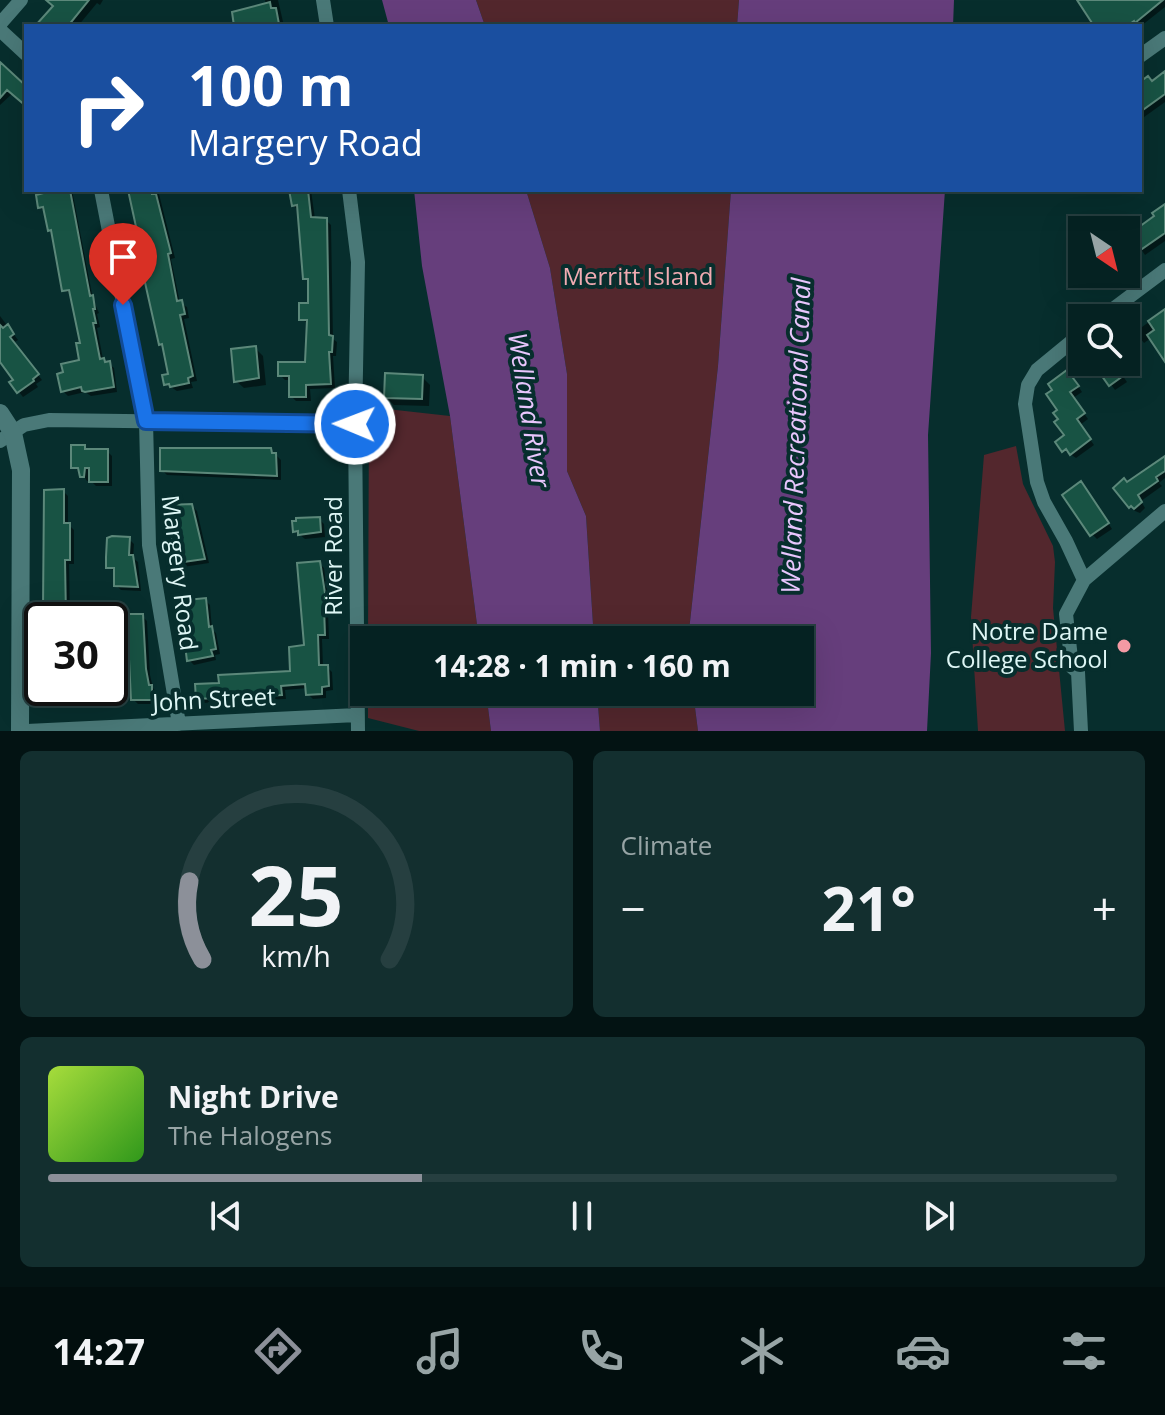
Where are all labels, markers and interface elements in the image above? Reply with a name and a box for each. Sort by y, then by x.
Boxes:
text: 100 m [188,46,354,122]
icon: right [56,56,160,160]
text: Margery Road [188,118,423,167]
north arrow [1068,216,1140,288]
map controls [1068,216,1140,376]
pin [89,223,157,305]
icon: arrive [101,235,145,279]
park label: Merritt Island [562,259,714,292]
water label: Welland Recreational Canal [771,276,819,595]
button: search [1068,304,1140,376]
water label: Welland River [500,330,560,492]
position arrow [313,382,397,466]
street label: Margery Road [155,493,206,653]
street label: River Road [316,496,349,616]
speed limit sign: 30 [24,602,128,706]
place label: Notre Dame College School [946,614,1108,675]
marker: Notre Dame College School [1115,637,1133,655]
text: 14:28 · 1 min · 160 m [433,645,731,686]
street label: John Street [149,679,276,718]
text: Climate [621,827,712,863]
text: 25 [249,837,344,950]
text: 21° [822,867,916,949]
text: − [621,878,646,938]
text: + [1092,878,1117,938]
text: km/h [262,936,331,975]
text: Night Drive [168,1076,339,1117]
text: The Halogens [168,1117,333,1153]
icon: previous [204,1194,248,1238]
icon: pause [560,1194,604,1238]
icon: next [917,1194,961,1238]
icon: directions [250,1323,306,1379]
icon: music [412,1323,468,1379]
icon: phone [573,1323,629,1379]
icon: climate [734,1323,790,1379]
icon: car [895,1323,951,1379]
icon: filters [1056,1323,1112,1379]
text: 14:27 [53,1327,145,1376]

